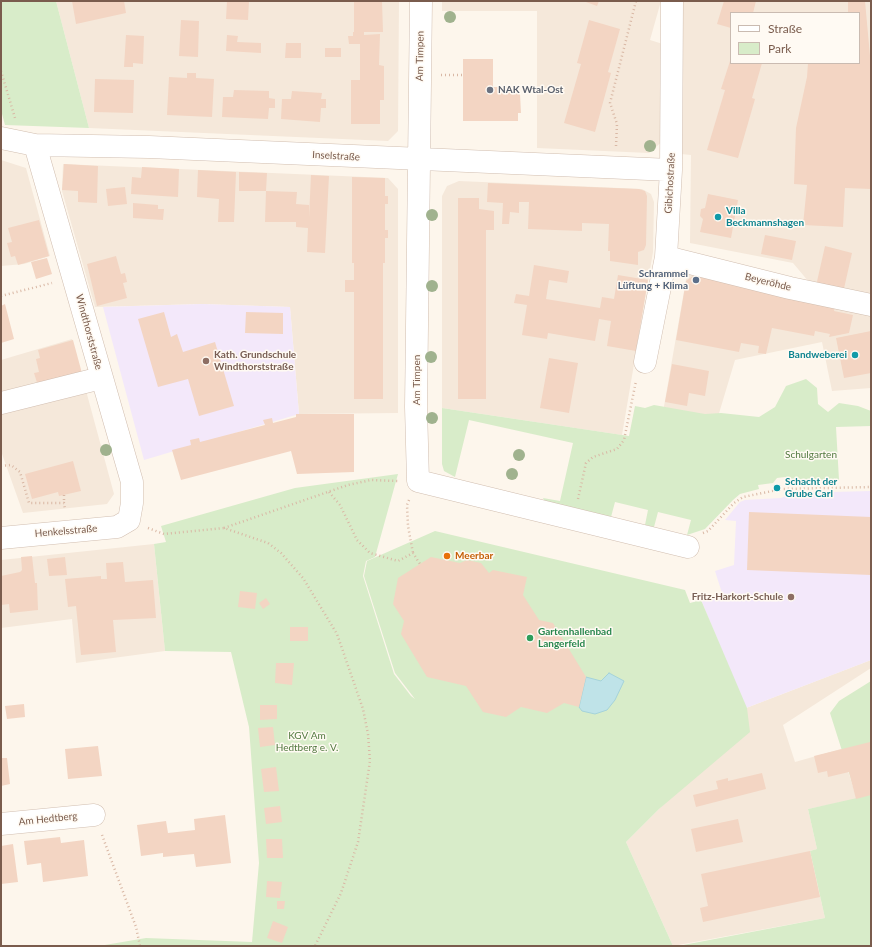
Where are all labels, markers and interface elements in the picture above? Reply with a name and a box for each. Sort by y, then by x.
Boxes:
legend [730,12,860,64]
text: Straße [768,21,802,36]
street label: Am Timpen [414,31,426,81]
text: Park [768,41,791,56]
place label: NAK Wtal-Ost [498,84,563,96]
marker: NAK Wtal-Ost [485,85,495,95]
street label: Inselstraße [312,149,360,163]
street label: Gibichostraße [662,152,678,214]
place label: Villa Beckmannshagen [726,205,804,228]
marker: Villa Beckmannshagen [713,212,723,222]
place label: Schrammel Lüftung + Klima [618,268,688,292]
street label: Beyeröhde [744,270,792,294]
marker: Schrammel Lüftung + Klima [691,275,701,285]
street label: Windthorststraße [73,293,105,371]
place label: Kath. Grundschule Windthorststraße [214,349,296,372]
place label: Bandweberei [788,349,847,361]
marker: Bandweberei [850,350,860,360]
street label: Am Timpen [411,355,423,405]
marker: Kath. Grundschule Windthorststraße [201,356,211,366]
park label: Schulgarten [785,449,837,461]
place label: Schacht der Grube Carl [785,476,837,500]
marker: Schacht der Grube Carl [772,483,782,493]
street label: Henkelsstraße [34,522,98,540]
place label: Meerbar [455,550,493,562]
marker: Meerbar [442,551,452,561]
place label: Fritz-Harkort-Schule [692,591,783,603]
marker: Fritz-Harkort-Schule [786,592,796,602]
place label: Gartenhallenbad Langerfeld [538,626,612,650]
marker: Gartenhallenbad Langerfeld [525,633,535,643]
park label: KGV Am Hedtberg e. V. [276,730,338,754]
street label: Am Hedtberg [18,810,78,828]

